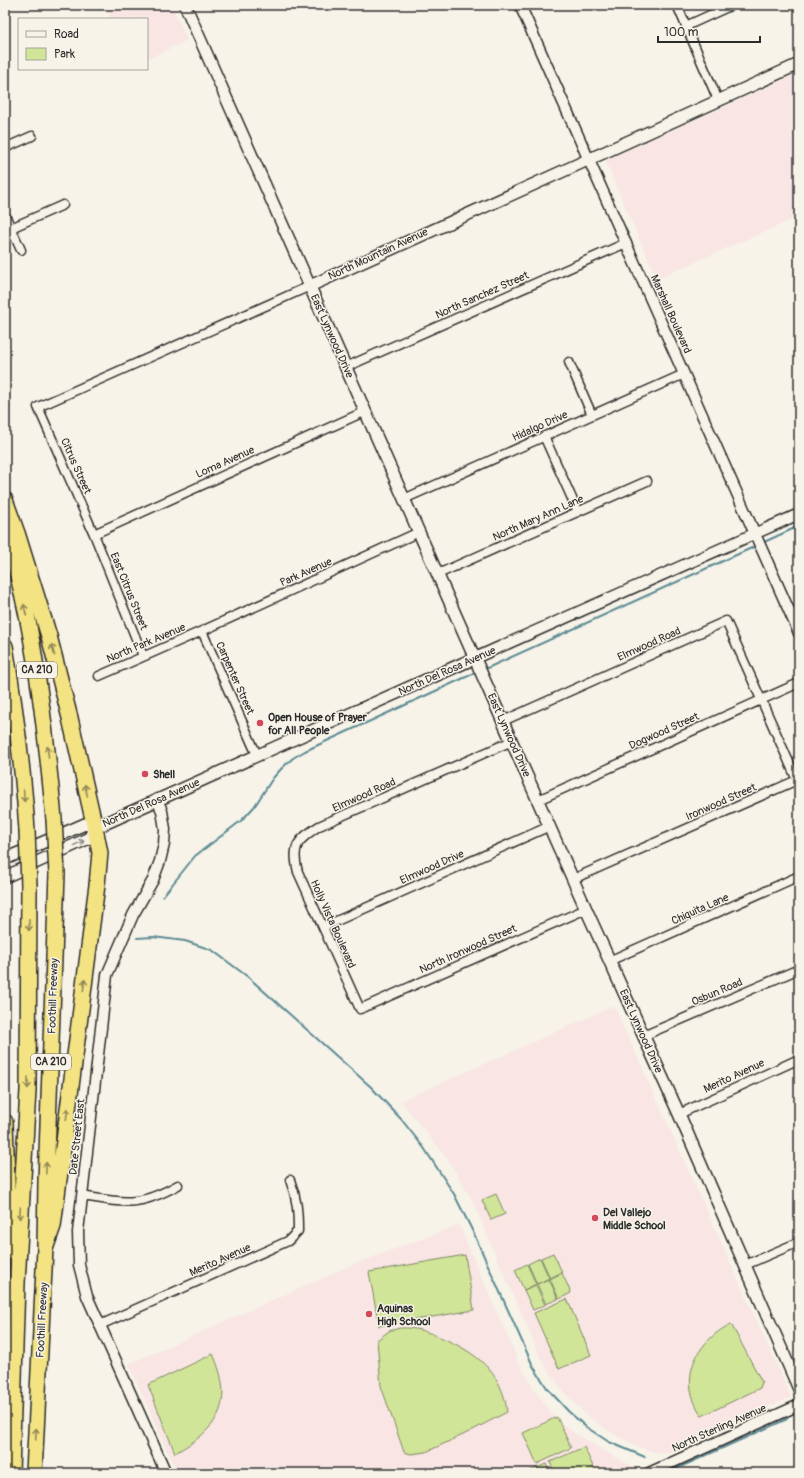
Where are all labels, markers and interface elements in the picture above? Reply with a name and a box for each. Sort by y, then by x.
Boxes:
legend [18,18,148,70]
scale bar [658,18,760,44]
text: 100 m [664,25,699,40]
text: Road [54,27,79,42]
text: Park [54,47,75,62]
street label: North Mountain Avenue [326,225,430,283]
street label: North Sanchez Street [433,268,531,321]
street label: Marshall Boulevard [648,273,694,355]
street label: East Lynwood Drive [308,292,357,380]
street label: Hidalgo Drive [510,408,570,444]
street label: Citrus Street [58,436,94,496]
street label: Loma Avenue [194,443,257,481]
street label: North Mary Ann Lane [491,492,586,544]
street label: East Citrus Street [108,550,151,632]
street label: Park Avenue [278,555,335,589]
one-way arrow [21,604,29,617]
street label: North Park Avenue [104,620,188,666]
street label: Elmwood Road [615,624,683,664]
street label: Carpenter Street [213,640,257,717]
street label: North Del Rosa Avenue [396,643,498,698]
one-way arrow [49,644,56,657]
road number: CA 210 [17,662,57,678]
street label: East Lynwood Drive [485,691,534,779]
street label: Dogwood Street [627,710,702,752]
place label: Open House of Prayer for All People [268,711,368,737]
marker: Open House of Prayer for All People [255,718,265,728]
one-way arrow [44,746,52,759]
place label: Shell [153,768,176,781]
marker: Shell [140,769,150,779]
street label: North Del Rosa Avenue [100,775,202,830]
street label: Elmwood Road [330,775,398,815]
street label: Ironwood Street [684,780,759,823]
one-way arrow [81,784,89,797]
one-way arrow [21,789,28,802]
one-way arrow [72,839,84,846]
street label: Elmwood Drive [398,847,467,887]
street label: Holly Vista Boulevard [308,878,358,970]
street label: Chiquita Lane [669,890,731,927]
one-way arrow [25,918,33,931]
street label: North Ironwood Street [417,921,519,976]
street label: Foothill Freeway [45,958,61,1034]
street label: Osbun Road [689,975,745,1009]
one-way arrow [80,979,88,992]
street label: East Lynwood Drive [617,987,666,1075]
road number: CA 210 [31,1054,71,1070]
street label: Merito Avenue [701,1056,767,1096]
one-way arrow [24,1076,32,1089]
street label: Date Street East [67,1098,88,1176]
one-way arrow [64,1108,71,1121]
one-way arrow [43,1162,50,1175]
one-way arrow [16,1206,24,1219]
place label: Del Vallejo Middle School [603,1206,666,1232]
marker: Del Vallejo Middle School [590,1213,600,1223]
street label: Merito Avenue [187,1240,253,1279]
street label: Foothill Freeway [34,1282,50,1358]
place label: Aquinas High School [377,1302,431,1328]
marker: Aquinas High School [364,1309,374,1319]
street label: North Sterling Avenue [670,1401,769,1455]
one-way arrow [32,1428,40,1441]

